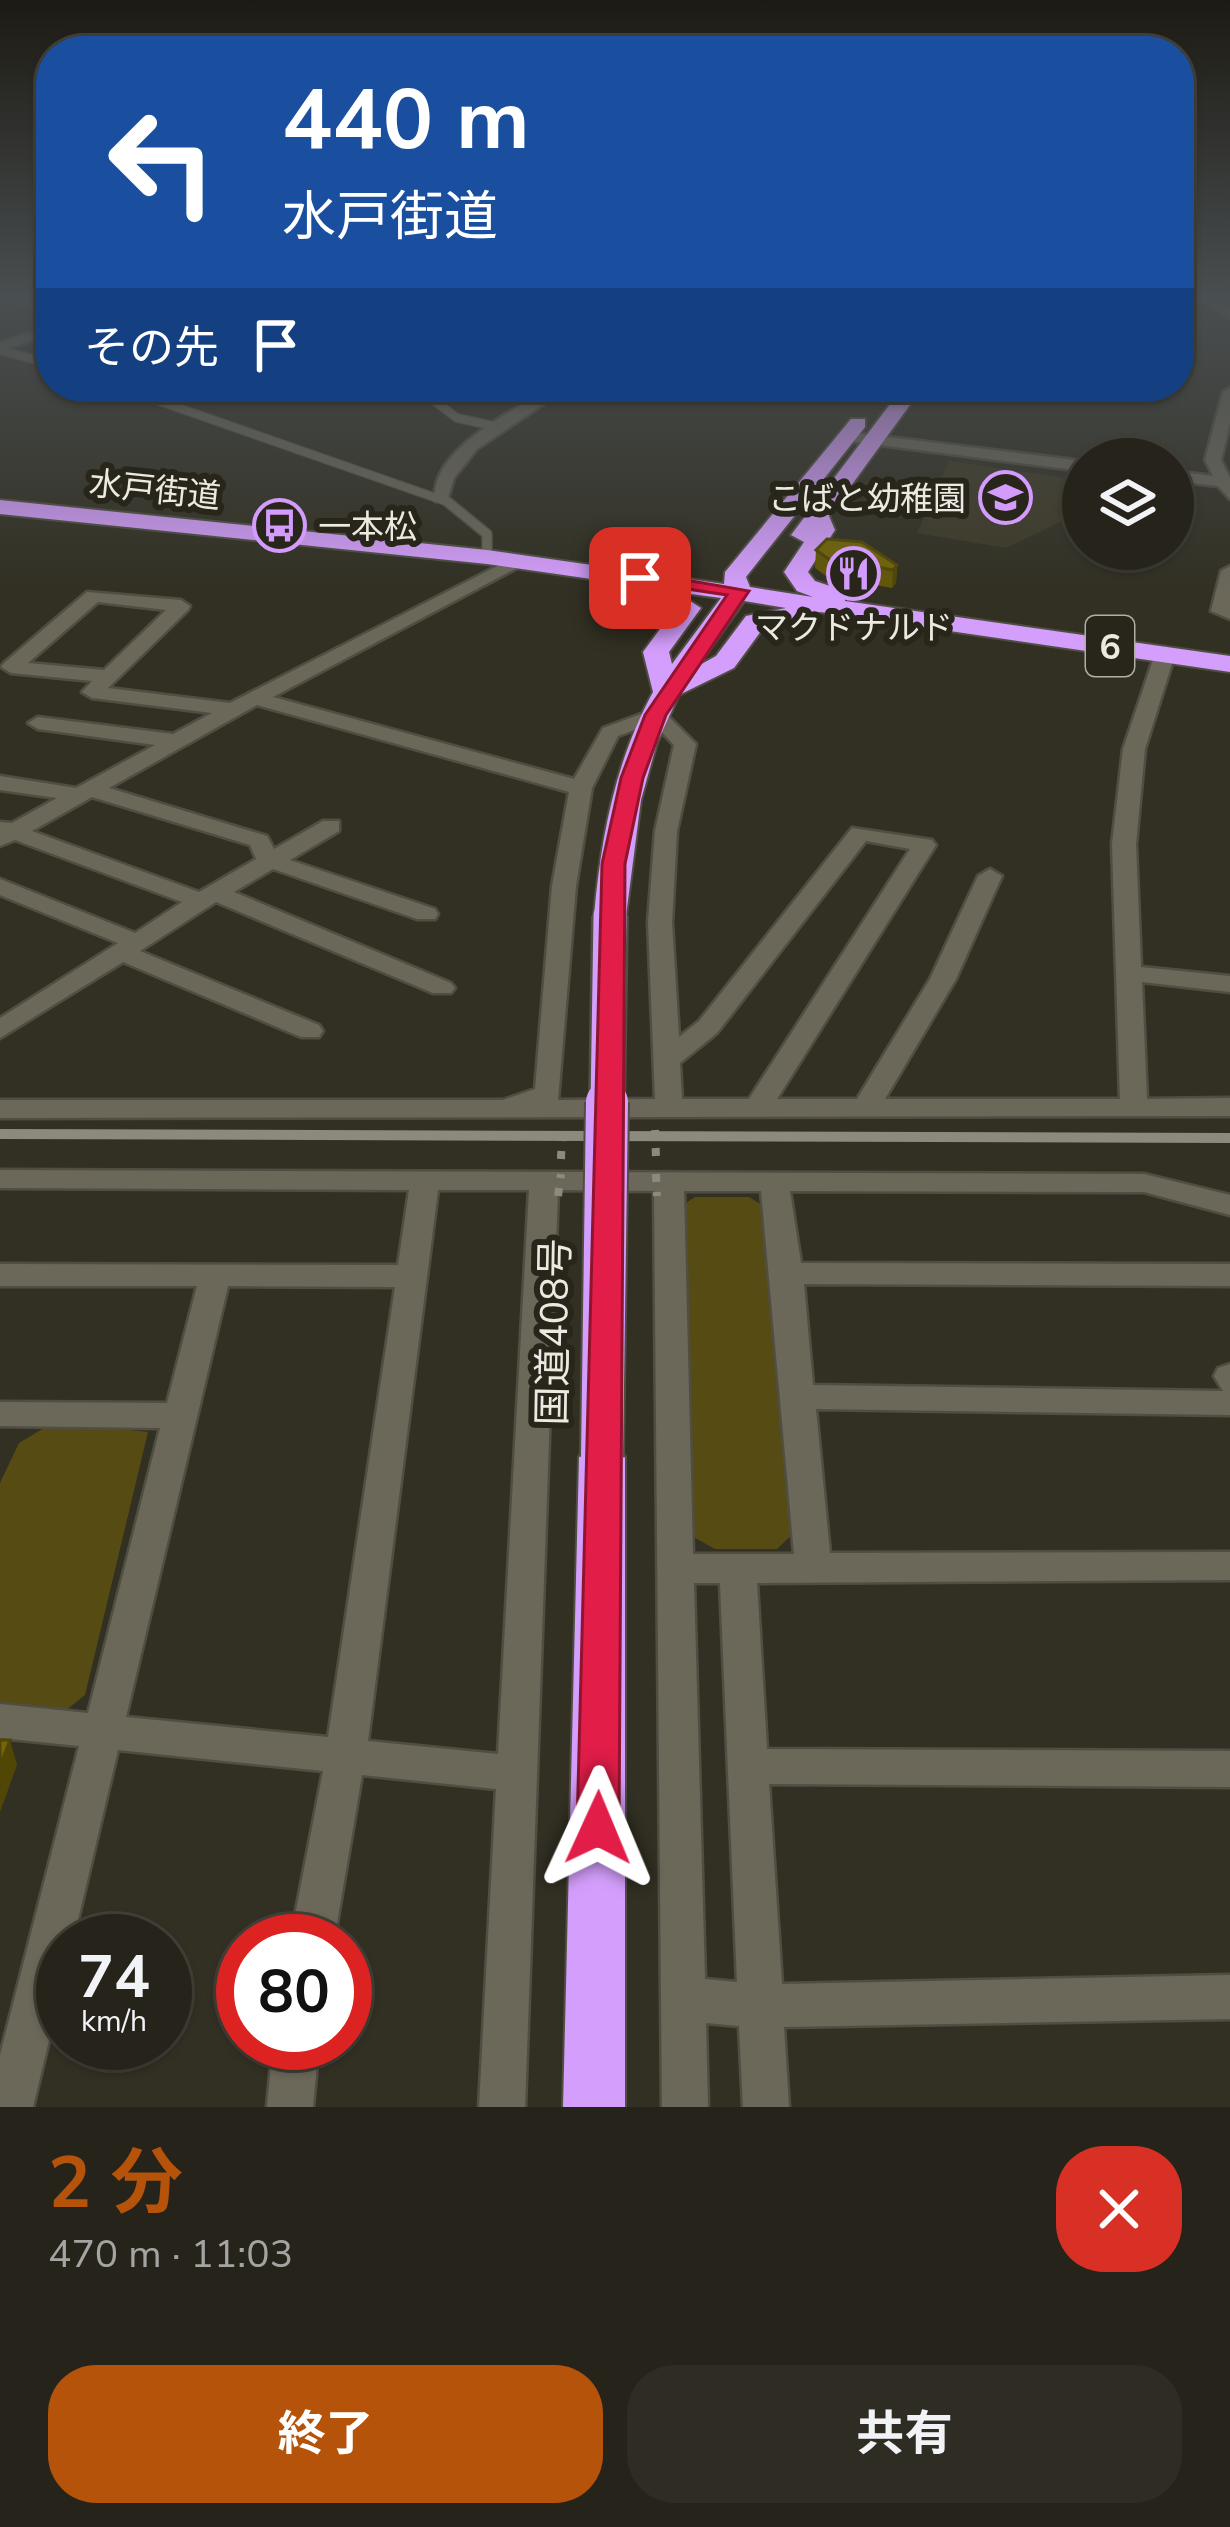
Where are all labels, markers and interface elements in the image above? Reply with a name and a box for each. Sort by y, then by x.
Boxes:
text: 440 m [282,63,530,178]
icon: left [84,84,240,240]
text: 水戸街道 [282,180,498,254]
icon: arrive [243,312,309,378]
text: その先 [84,318,219,379]
map controls [1062,438,1194,570]
button: layers [1062,438,1194,570]
street label: 水戸街道 [87,461,223,520]
school or university icon: こばと幼稚園 [977,470,1033,526]
place label: こばと幼稚園 [768,477,966,522]
bus stop icon: 一本松 [251,498,307,554]
place label: 一本松 [318,505,417,550]
pin [589,527,691,629]
icon: arrive [607,545,673,611]
restaurant icon: マクドナルド [826,545,882,601]
place label: マクドナルド [755,606,953,651]
road number: 6 [1086,616,1134,676]
street label: 国道408号 [526,1238,583,1426]
position arrow [535,1765,661,1891]
speed limit sign: 80 [216,1914,372,2070]
text: 74 [78,1936,150,2018]
text: km/h [81,2001,147,2042]
text: 2 分 [48,2134,183,2232]
button: close [1056,2146,1182,2272]
text: 470 m · 11:03 [48,2228,293,2281]
button: 終了 [48,2365,603,2503]
button: 共有 [627,2365,1182,2503]

